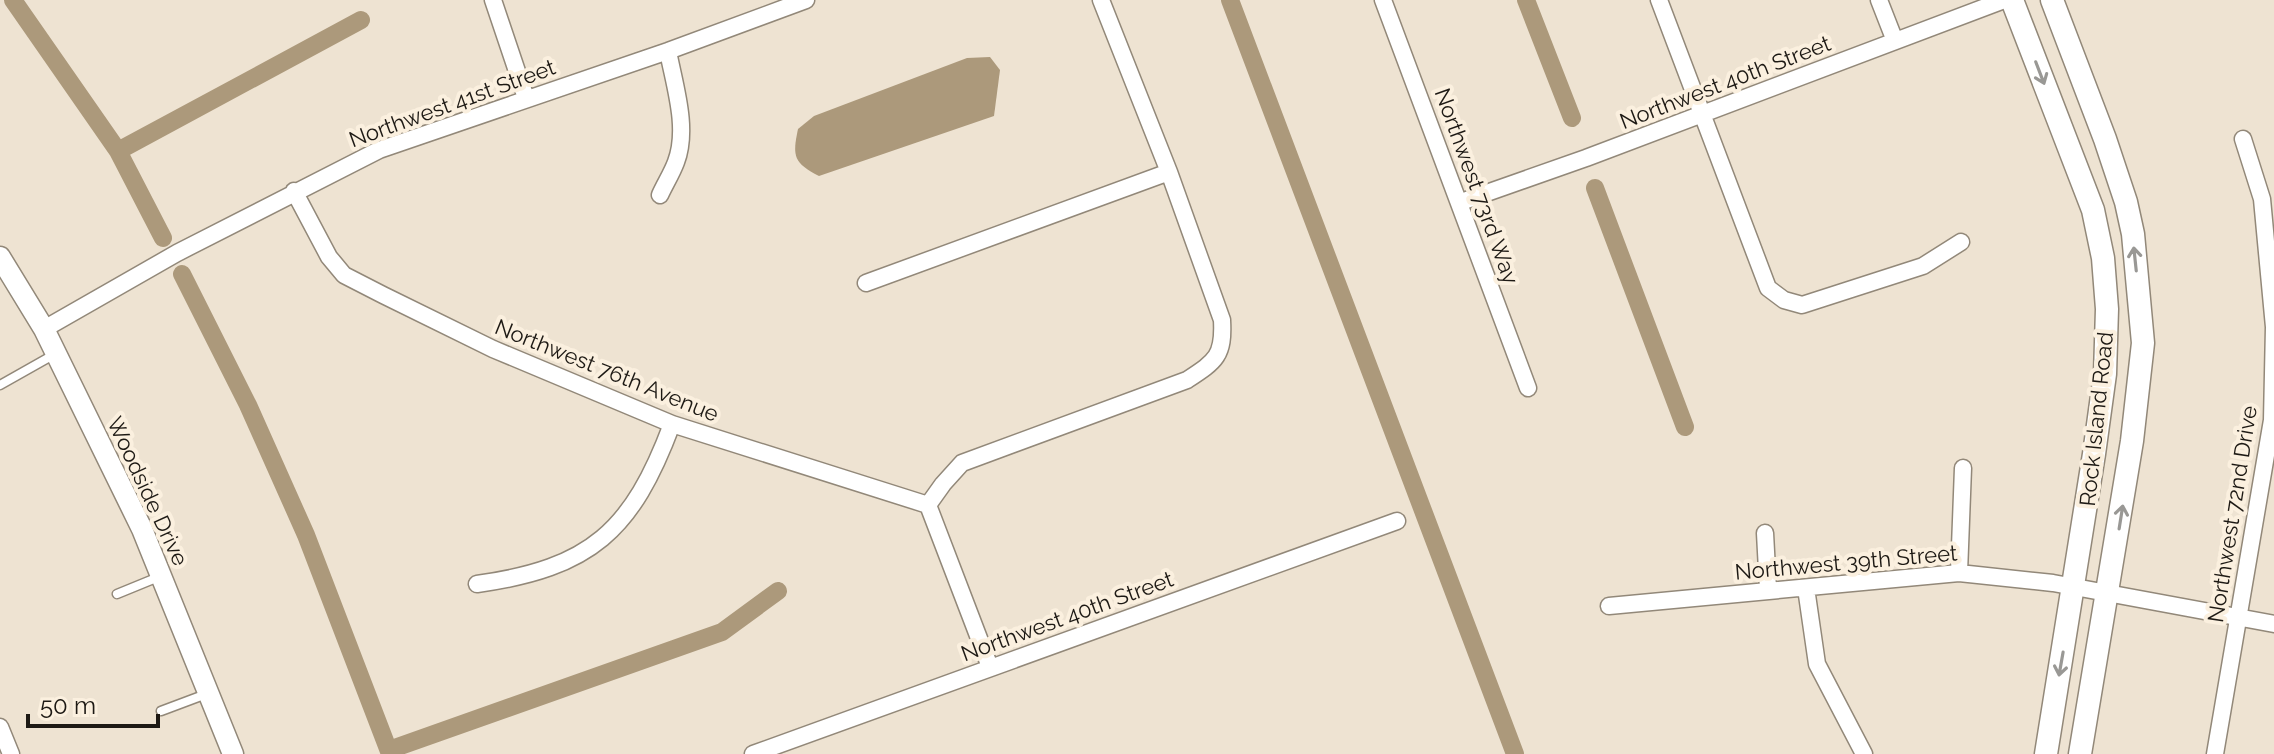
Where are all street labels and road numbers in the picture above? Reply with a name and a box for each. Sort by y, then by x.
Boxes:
street label: Northwest 40th Street [1616,30,1835,134]
street label: Northwest 41st Street [345,53,559,152]
street label: Northwest 73rd Way [1429,85,1525,288]
street label: Northwest 76th Avenue [491,313,723,427]
street label: Rock Island Road [2074,330,2118,508]
street label: Northwest 72nd Drive [2202,404,2262,624]
street label: Woodside Drive [102,412,194,570]
street label: Northwest 39th Street [1734,539,1959,585]
street label: Northwest 40th Street [957,565,1177,666]

